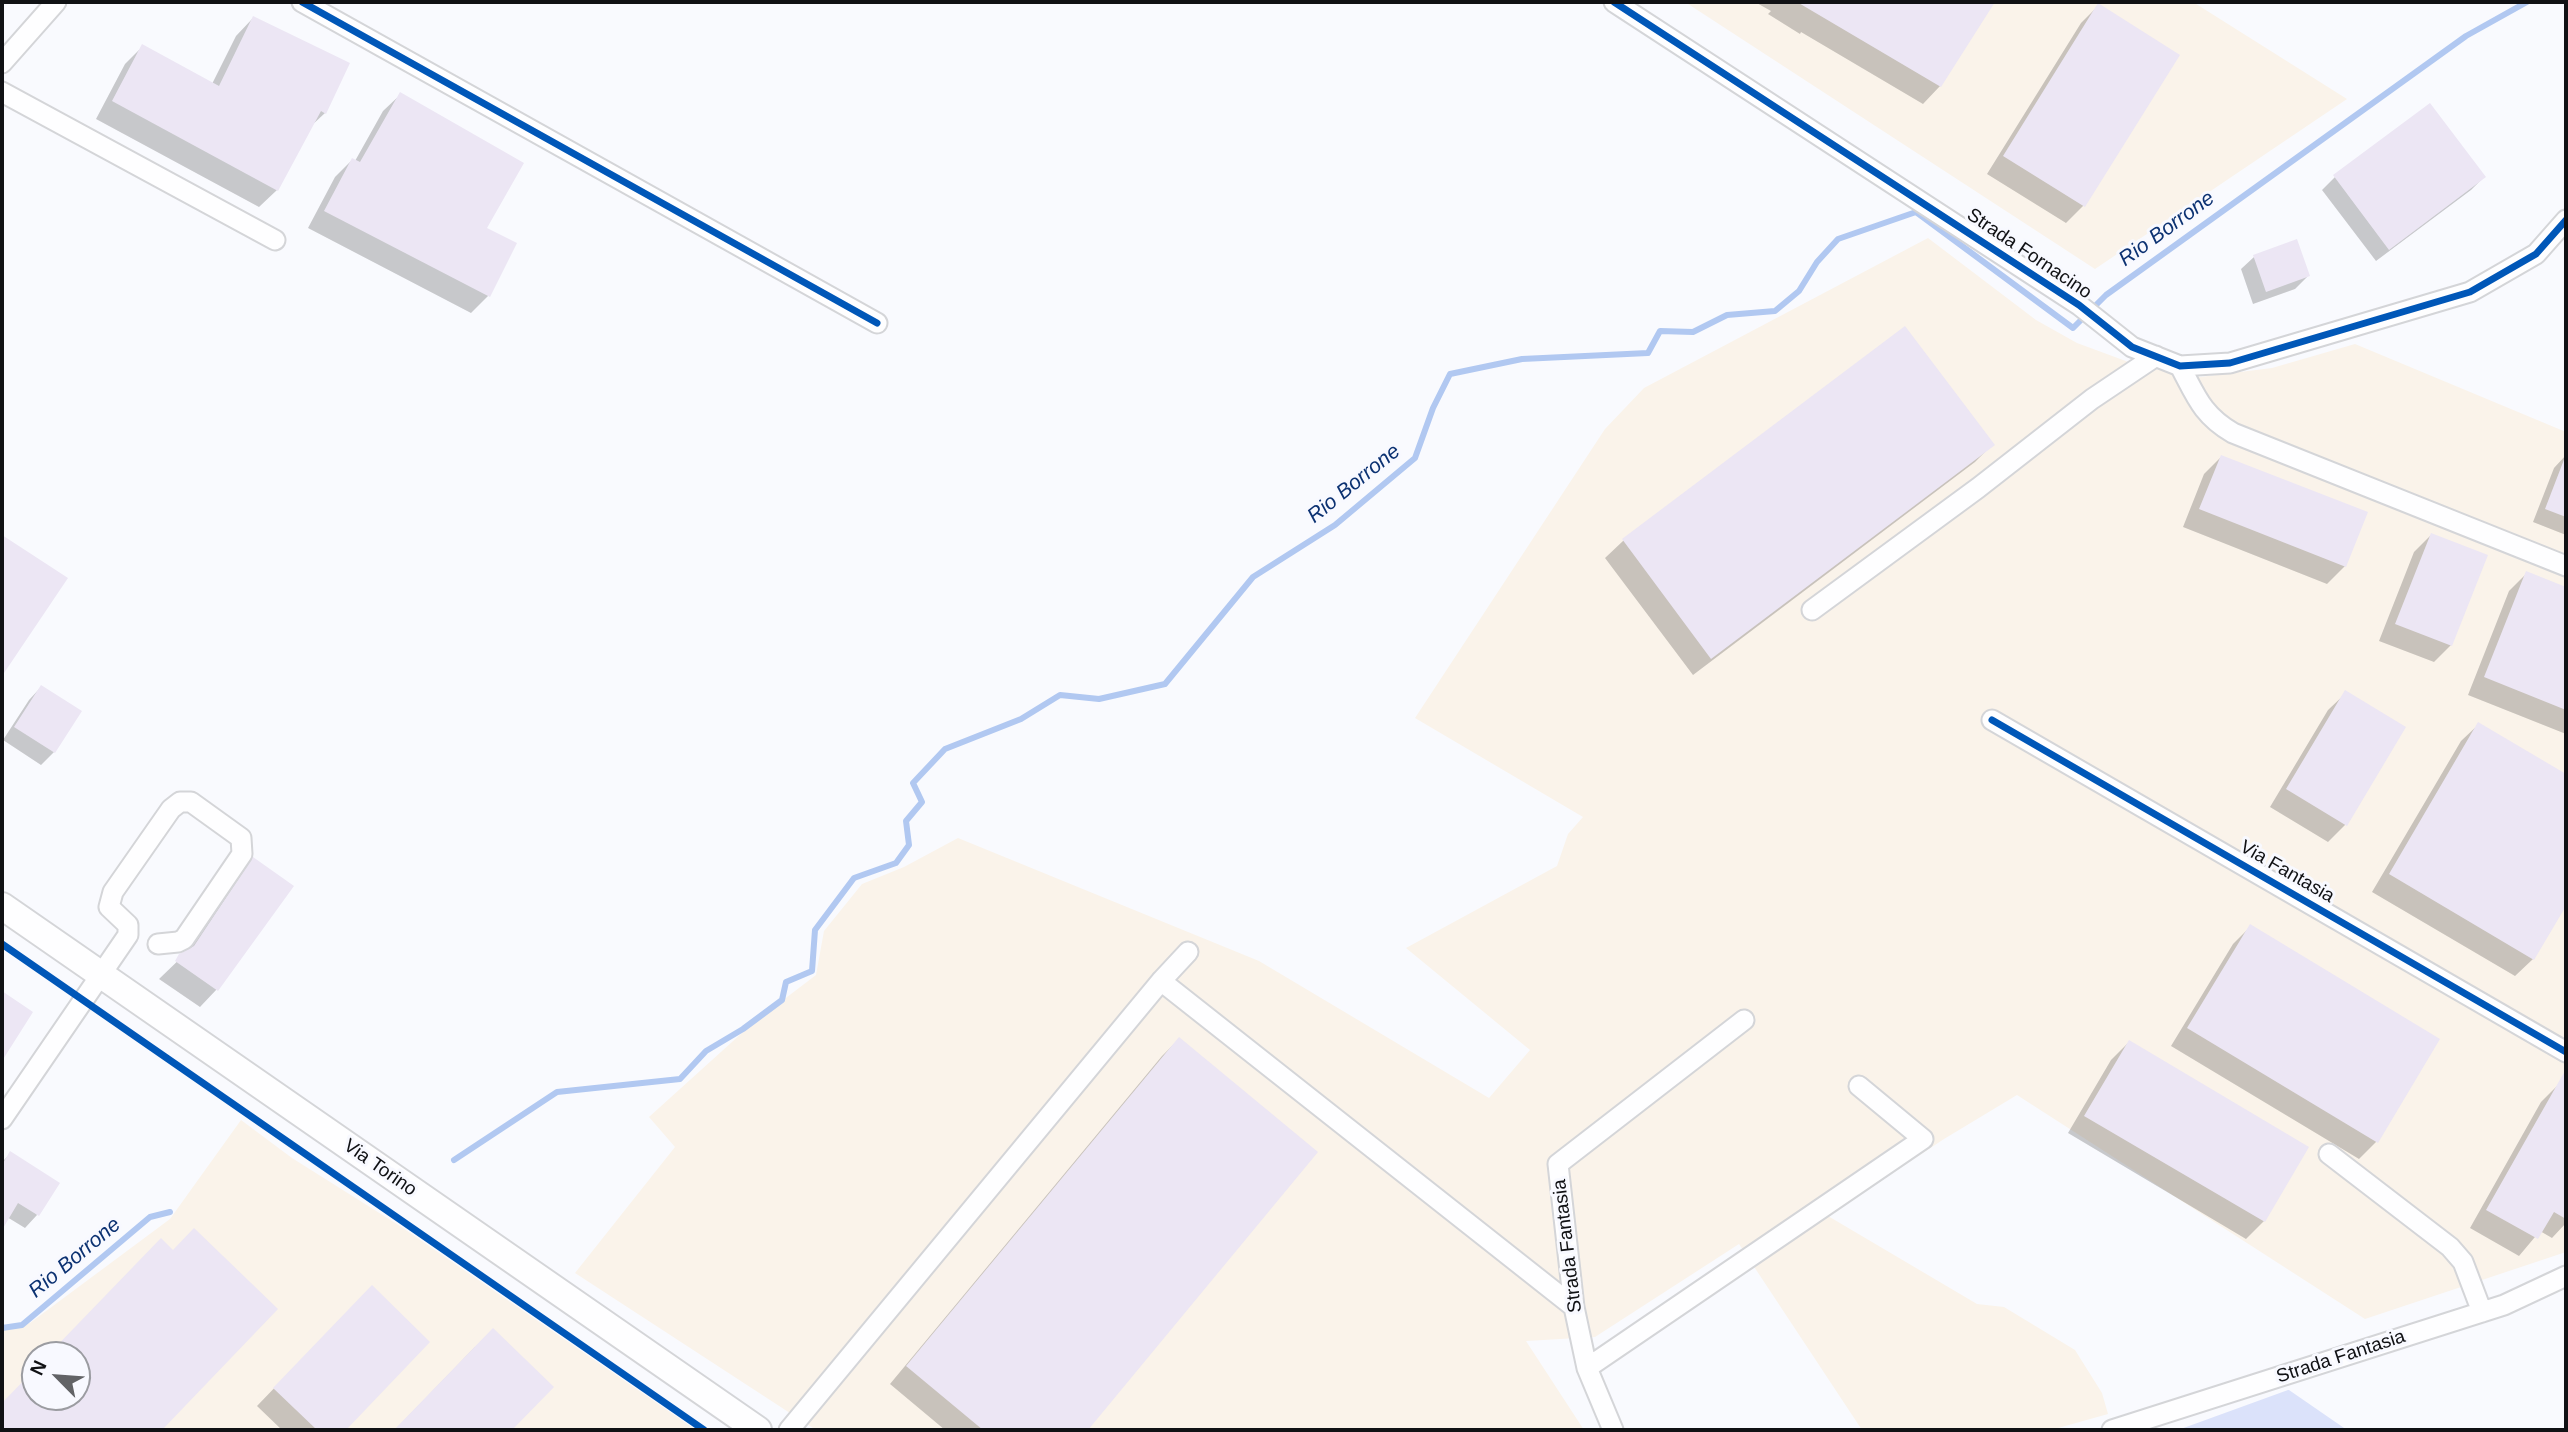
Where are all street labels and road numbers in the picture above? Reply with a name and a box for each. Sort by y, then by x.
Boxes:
street label: Strada Fornacino [1962,204,2096,304]
street label: Via Fantasia [2236,836,2338,908]
street label: Via Torino [339,1135,421,1201]
street label: Strada Fantasia [1549,1178,1587,1314]
street label: Strada Fantasia [2274,1325,2408,1389]

